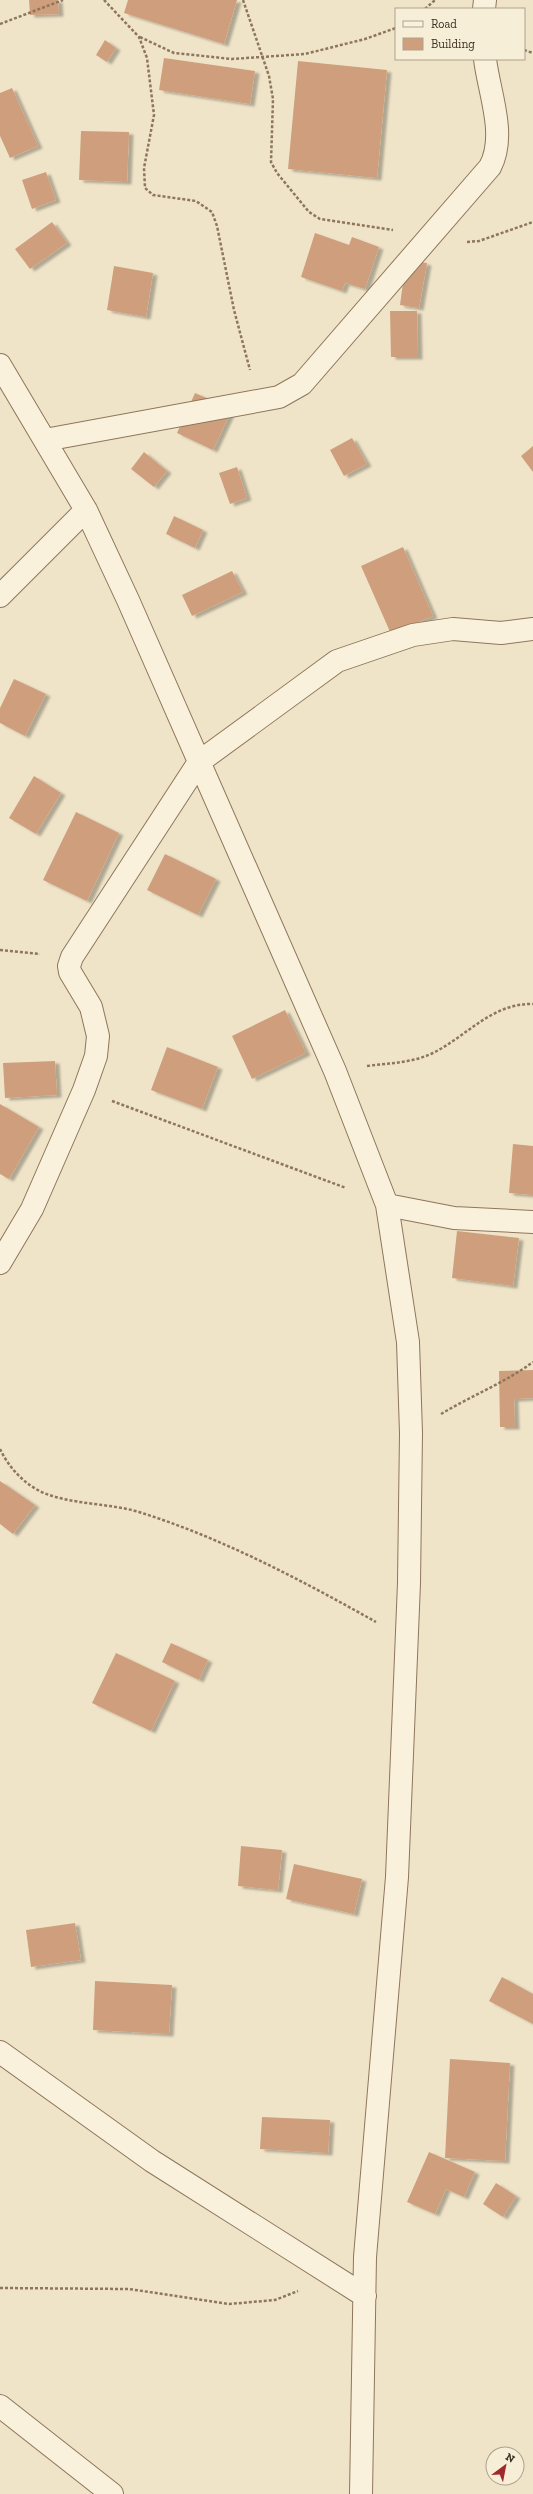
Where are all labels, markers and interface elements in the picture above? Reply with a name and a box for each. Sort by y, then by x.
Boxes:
legend [395,8,525,60]
text: Road [431,17,457,31]
text: Building [431,37,475,51]
north arrow [485,2446,525,2486]
text: N [503,2450,518,2466]

